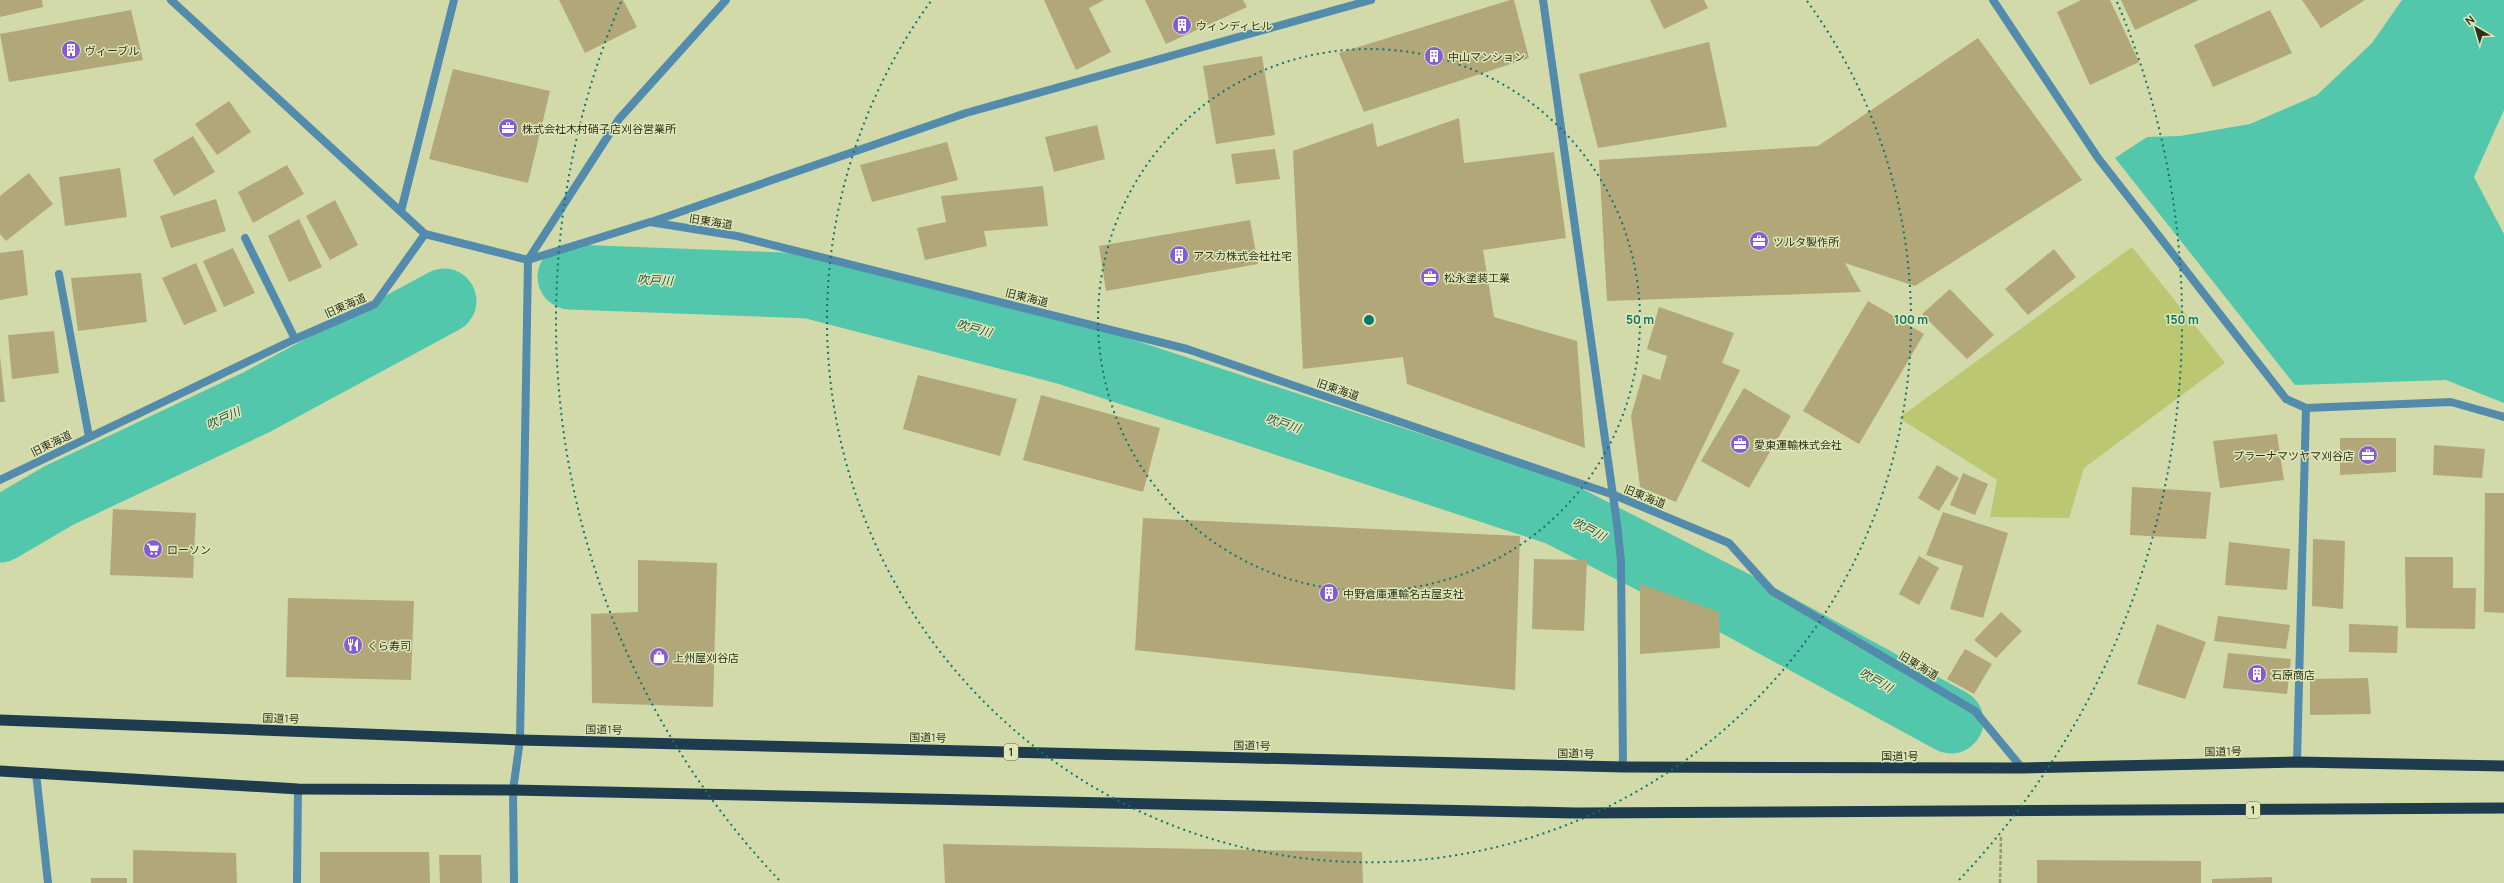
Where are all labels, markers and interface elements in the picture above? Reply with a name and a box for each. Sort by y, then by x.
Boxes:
north arrow [2456,8,2496,48]
text: N [2462,11,2477,28]
building icon: ウィンディヒル [1171,14,1193,36]
place label: ウィンディヒル [1196,18,1272,33]
building icon: ヴィーブル [60,39,82,61]
place label: ヴィーブル [85,43,139,58]
building icon: 中山マンション [1423,45,1445,67]
place label: 中山マンション [1448,49,1525,64]
office icon: 株式会社木村硝子店刈谷営業所 [497,117,519,139]
place label: 株式会社木村硝子店刈谷営業所 [522,121,677,136]
street label: 旧東海道 [688,210,734,232]
office icon: ツルタ製作所 [1748,230,1770,252]
place label: ツルタ製作所 [1773,234,1840,249]
building icon: アスカ株式会社社宅 [1168,244,1190,266]
place label: アスカ株式会社社宅 [1193,248,1292,263]
office icon: 松永塗装工業 [1419,266,1441,288]
place label: 松永塗装工業 [1444,270,1510,285]
water label: 吹戸川 [637,271,675,289]
street label: 旧東海道 [1004,284,1050,310]
street label: 旧東海道 [322,289,368,321]
text: 50 m [1626,311,1654,328]
text: 100 m [1894,311,1928,328]
text: 150 m [2165,311,2199,328]
centre of rings [1362,313,1376,327]
water label: 吹戸川 [954,315,996,341]
street label: 旧東海道 [1315,375,1361,403]
water label: 吹戸川 [203,402,245,433]
water label: 吹戸川 [1263,409,1305,437]
street label: 旧東海道 [28,427,74,459]
office icon: 愛東運輸株式会社 [1729,433,1751,455]
place label: 愛東運輸株式会社 [1754,437,1842,452]
office icon: プラーナマツヤマ刈谷店 [2357,444,2379,466]
place label: プラーナマツヤマ刈谷店 [2233,448,2354,463]
street label: 旧東海道 [1622,481,1668,511]
water label: 吹戸川 [1569,513,1611,546]
supermarket icon: ローソン [142,538,164,560]
place label: ローソン [167,542,211,557]
building icon: 中野倉庫運輸名古屋支社 [1318,582,1340,604]
place label: 中野倉庫運輸名古屋支社 [1343,586,1464,601]
restaurant icon: くら寿司 [342,634,364,656]
place label: くら寿司 [367,638,411,653]
shop icon: 上州屋刈谷店 [648,646,670,668]
street label: 旧東海道 [1896,647,1942,683]
place label: 上州屋刈谷店 [673,650,739,665]
building icon: 石原商店 [2246,663,2268,685]
water label: 吹戸川 [1856,664,1898,697]
place label: 石原商店 [2271,667,2315,682]
street label: 国道1号 [262,710,300,726]
street label: 国道1号 [585,721,623,737]
street label: 国道1号 [909,729,947,745]
street label: 国道1号 [1233,737,1271,753]
street label: 国道1号 [2204,743,2242,759]
road number: 1 [1004,744,1018,760]
street label: 国道1号 [1557,745,1595,761]
street label: 国道1号 [1881,748,1919,763]
road number: 1 [2246,802,2260,818]

